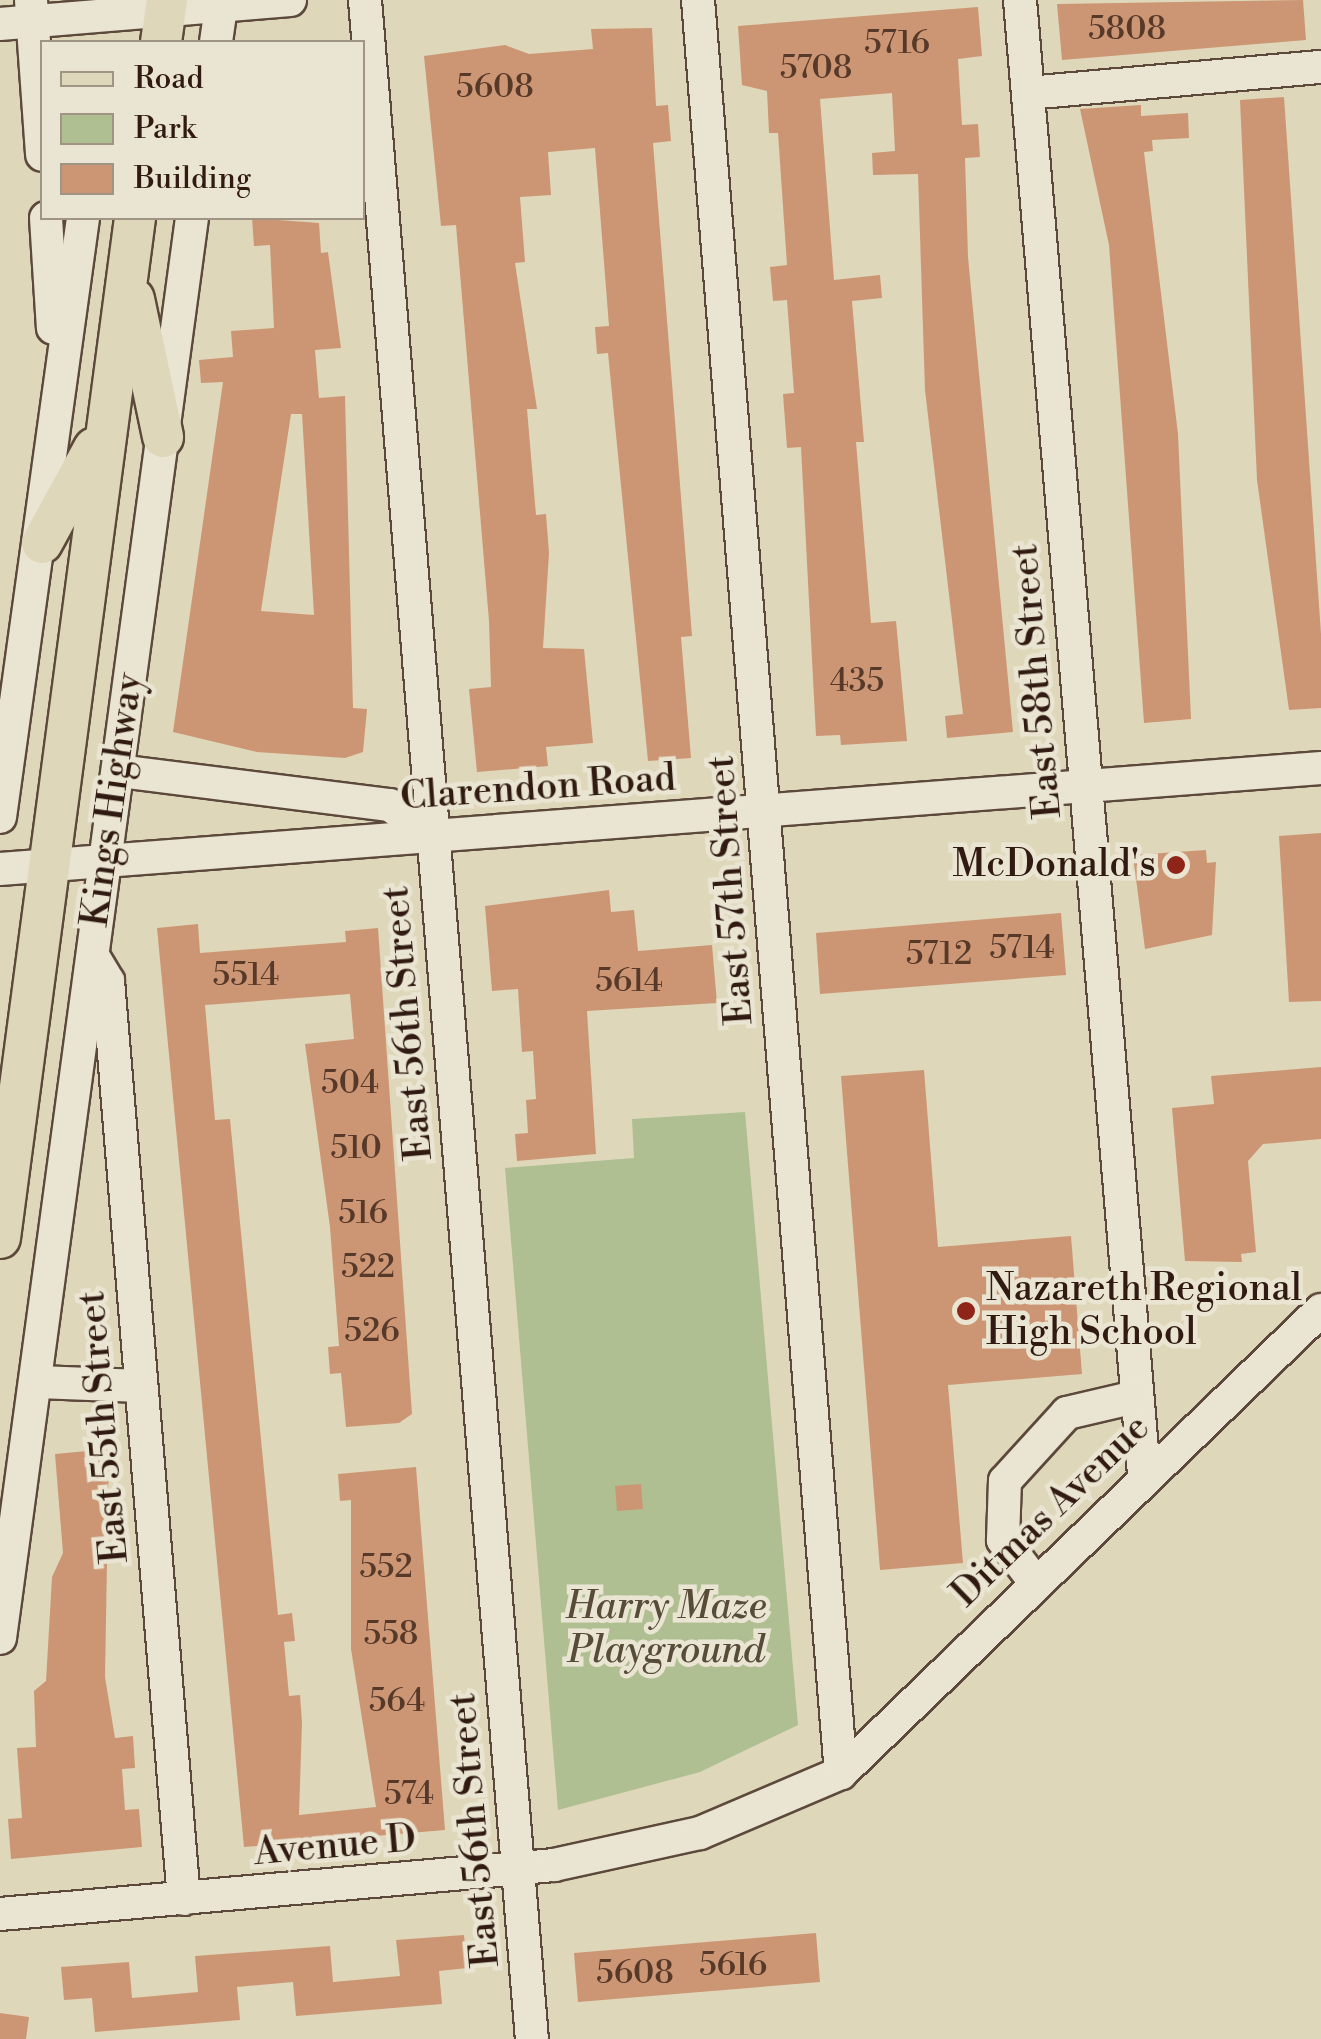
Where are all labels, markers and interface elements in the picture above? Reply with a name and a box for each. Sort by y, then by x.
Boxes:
house number: 5808 [1088,10,1166,48]
house number: 5716 [864,24,930,62]
legend [40,40,365,220]
house number: 5708 [780,49,852,87]
text: Road [134,60,204,98]
house number: 5608 [456,68,534,106]
text: Park [134,110,196,148]
text: Building [134,160,251,198]
street label: East 58th Street [1002,542,1072,820]
house number: 435 [830,662,884,700]
street label: Kings Highway [73,670,153,930]
street label: East 57th Street [699,754,763,1026]
street label: Clarendon Road [399,756,677,820]
place label: McDonald's [952,842,1156,888]
marker: McDonald's [1165,854,1187,876]
street label: East 56th Street [373,884,443,1162]
house number: 5714 [989,929,1055,967]
house number: 5712 [906,935,972,973]
house number: 5514 [213,956,279,994]
house number: 5614 [595,962,663,1000]
house number: 504 [321,1064,379,1102]
house number: 510 [330,1129,382,1167]
house number: 516 [338,1194,388,1232]
house number: 522 [341,1248,395,1286]
place label: Nazareth Regional High School [986,1266,1302,1356]
street label: East 55th Street [69,1289,139,1565]
marker: Nazareth Regional High School [955,1300,977,1322]
house number: 526 [344,1312,400,1350]
street label: Ditmas Avenue [943,1405,1159,1617]
house number: 552 [359,1548,413,1586]
park label: Harry Maze Playground [565,1584,767,1674]
house number: 558 [364,1615,418,1653]
house number: 564 [369,1682,425,1720]
street label: East 56th Street [440,1691,510,1969]
house number: 574 [384,1775,434,1813]
street label: Avenue D [252,1816,418,1876]
house number: 5616 [699,1946,767,1984]
house number: 5608 [596,1954,674,1992]

